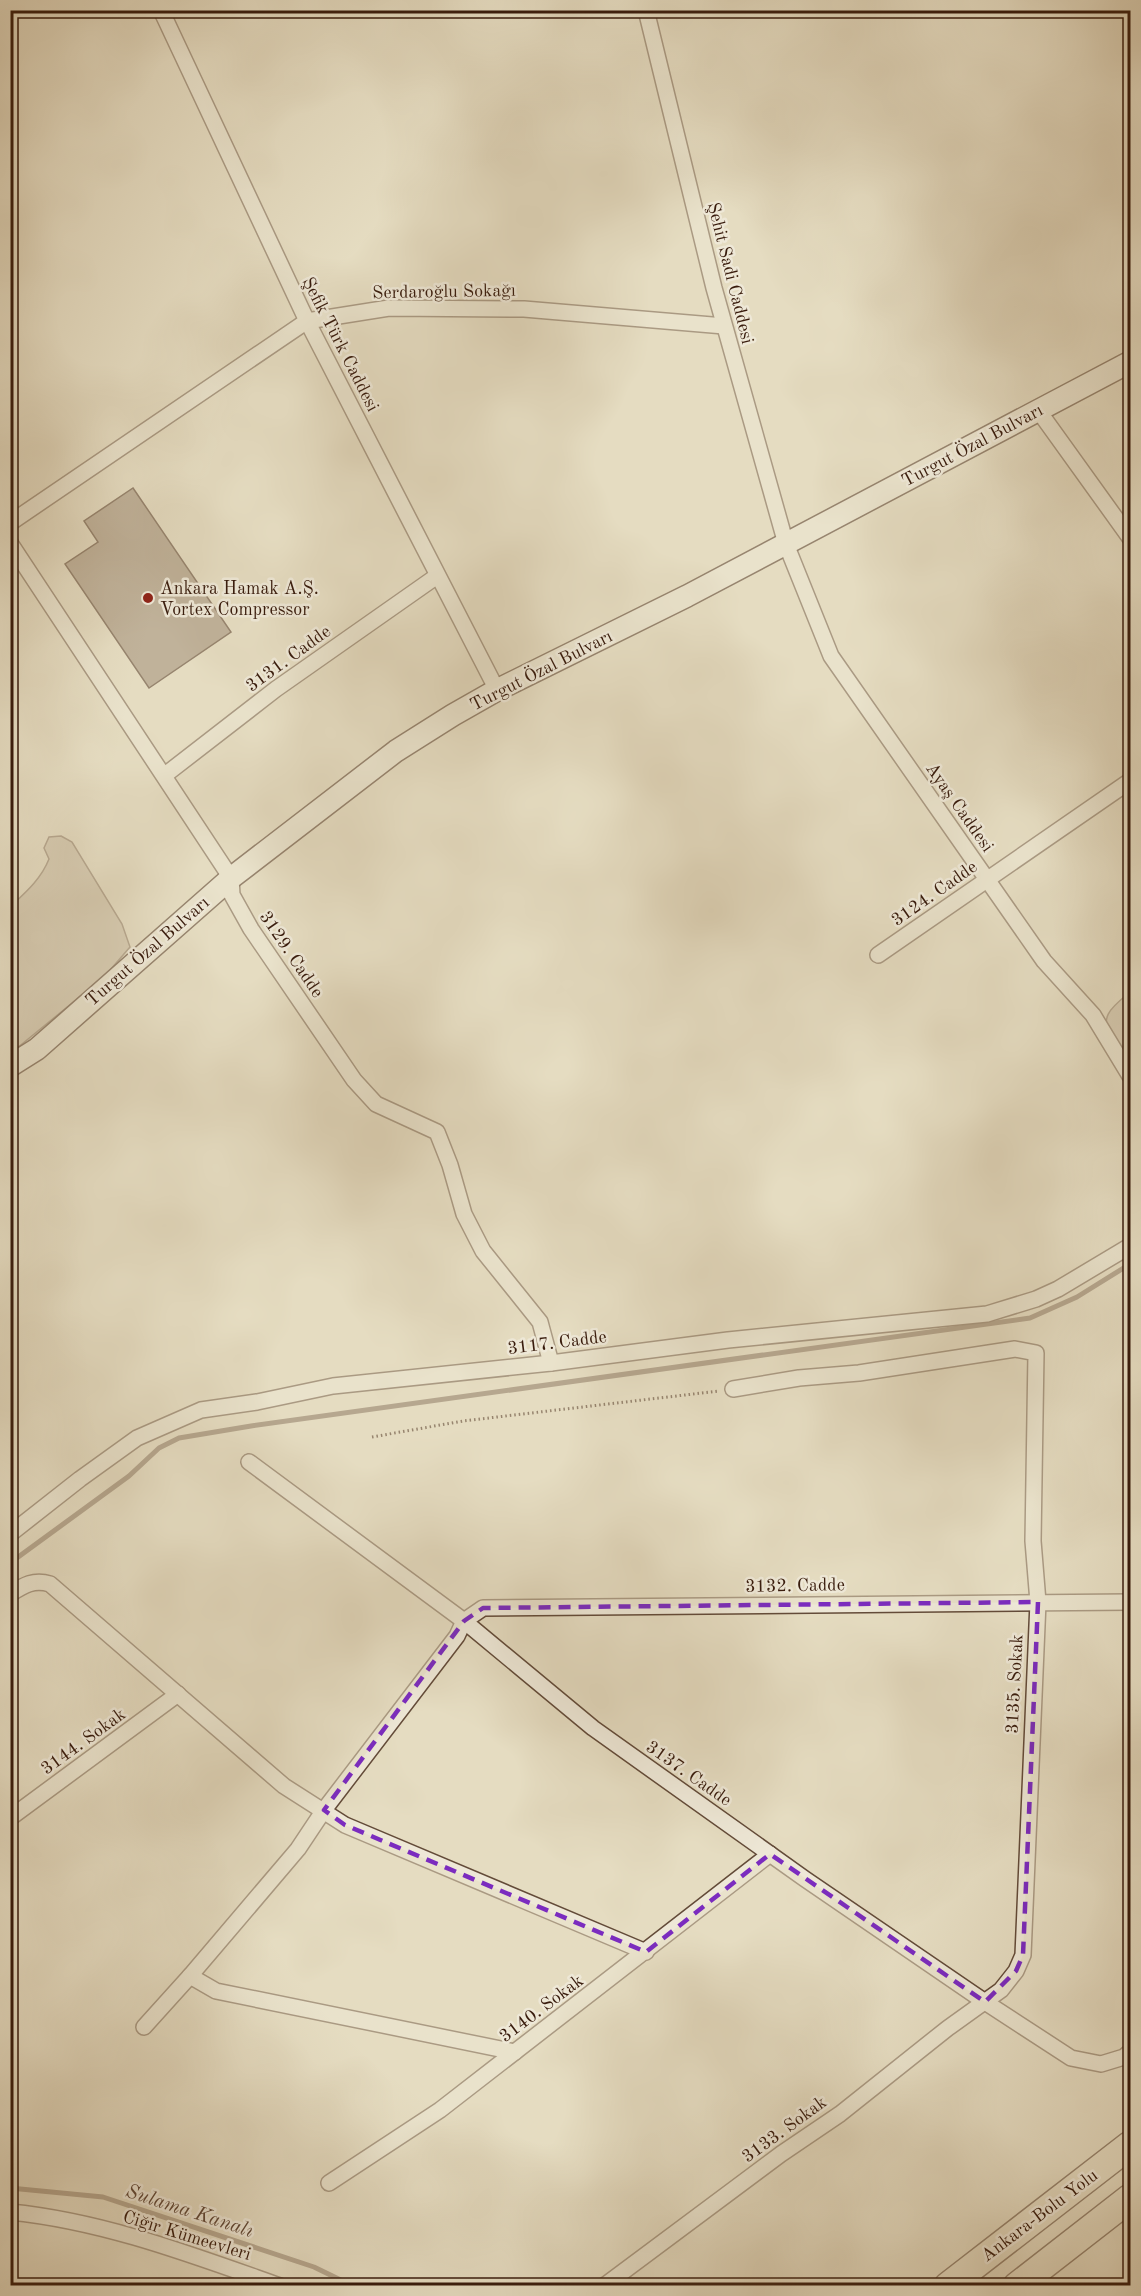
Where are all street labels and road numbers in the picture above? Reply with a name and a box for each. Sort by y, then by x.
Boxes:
street label: Şehit Sadi Caddesi [704,200,756,346]
street label: Şefik Türk Caddesi [298,274,382,415]
street label: Serdaroğlu Sokağı [372,282,516,302]
street label: Turgut Özal Bulvarı [897,398,1046,491]
street label: 3131. Cadde [243,622,334,695]
street label: Turgut Özal Bulvarı [466,624,616,715]
street label: Ayaş Caddesi [922,760,997,856]
street label: 3124. Cadde [889,858,981,930]
street label: Turgut Özal Bulvarı [80,890,213,1010]
street label: 3129. Cadde [256,908,327,1001]
street label: 3117. Cadde [506,1328,608,1358]
street label: 3132. Cadde [745,1576,845,1596]
street label: 3135. Sokak [1003,1634,1027,1734]
street label: 3144. Sokak [38,1705,129,1778]
street label: 3137. Cadde [642,1738,734,1810]
street label: 3140. Sokak [496,1972,587,2046]
street label: 3133. Sokak [739,2093,830,2166]
street label: Ankara-Bolu Yolu [978,2166,1102,2265]
street label: Ciğir Kümeevleri [121,2208,253,2264]

